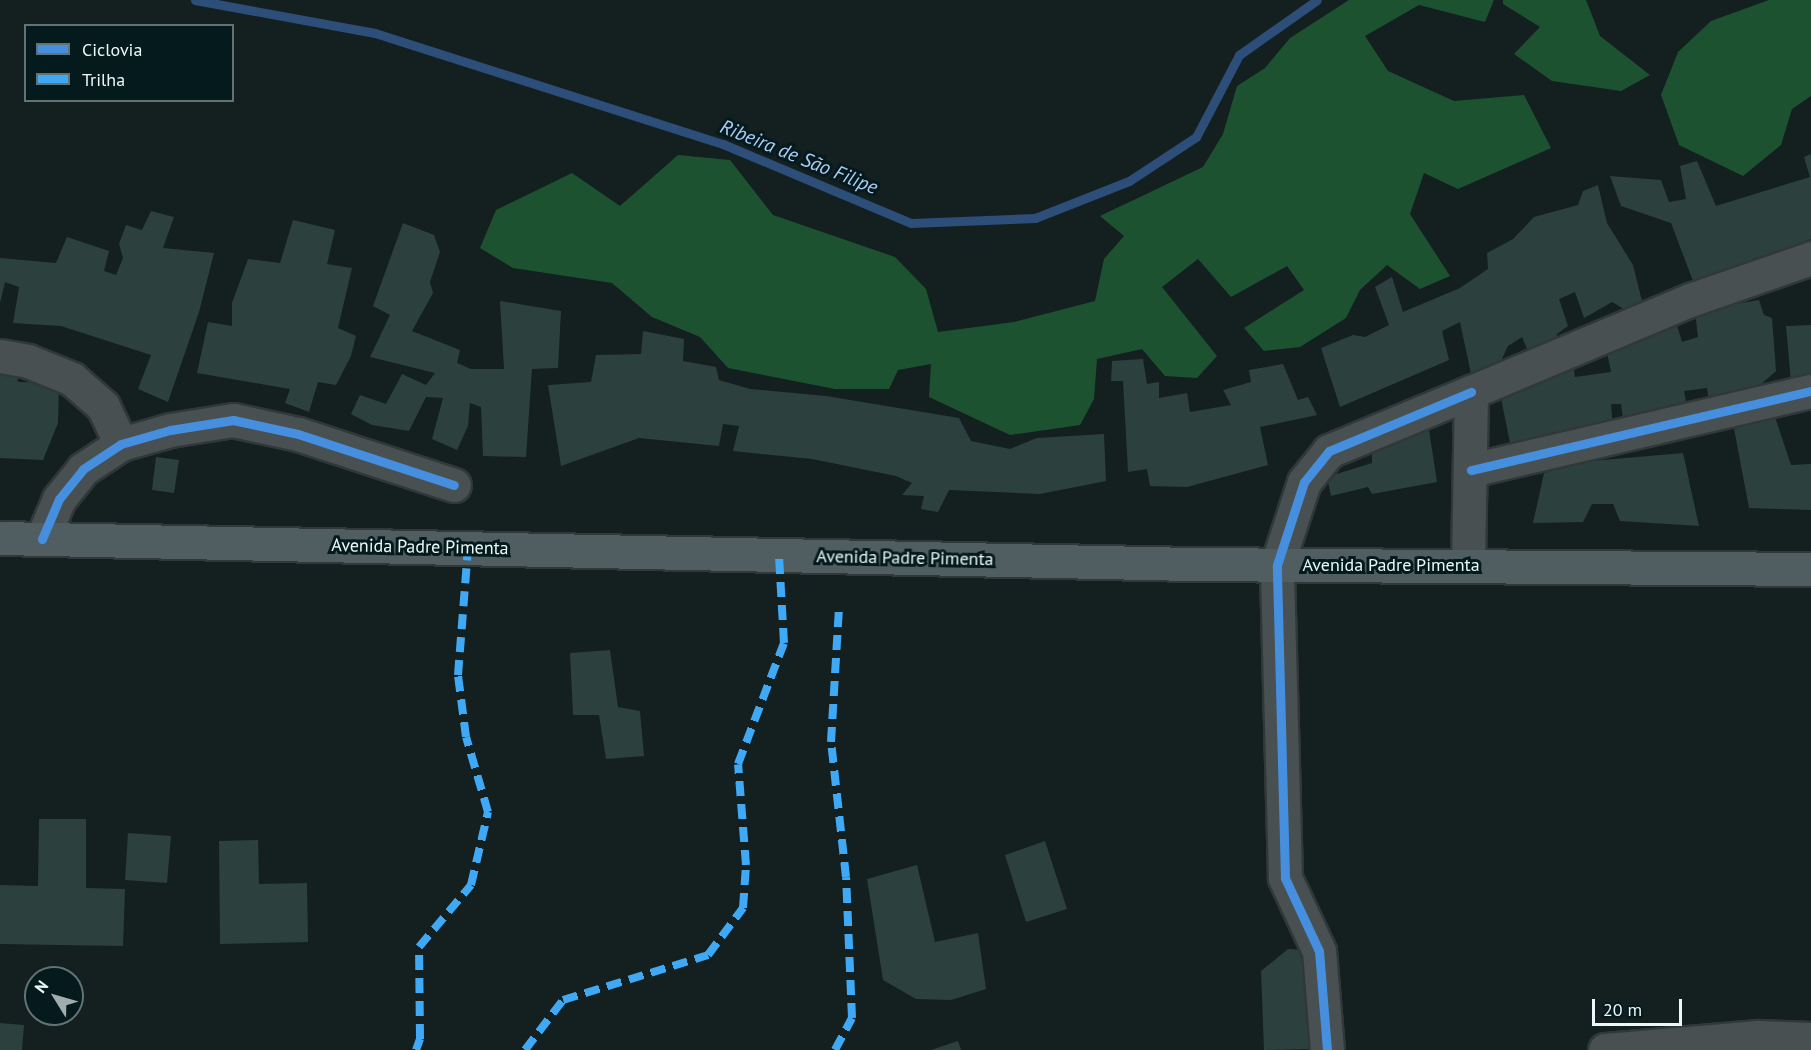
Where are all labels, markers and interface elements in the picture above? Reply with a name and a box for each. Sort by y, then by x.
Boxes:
legend [24,24,234,102]
text: Ciclovia [82,38,142,61]
text: Trilha [82,68,125,91]
water label: Ribeira de São Filipe [717,114,881,200]
street label: Avenida Padre Pimenta [331,535,509,559]
street label: Avenida Padre Pimenta [816,546,994,570]
street label: Avenida Padre Pimenta [1302,554,1480,576]
north arrow [24,966,84,1026]
text: N [30,976,52,997]
scale bar [1595,987,1685,1025]
text: 20 m [1603,998,1642,1021]

